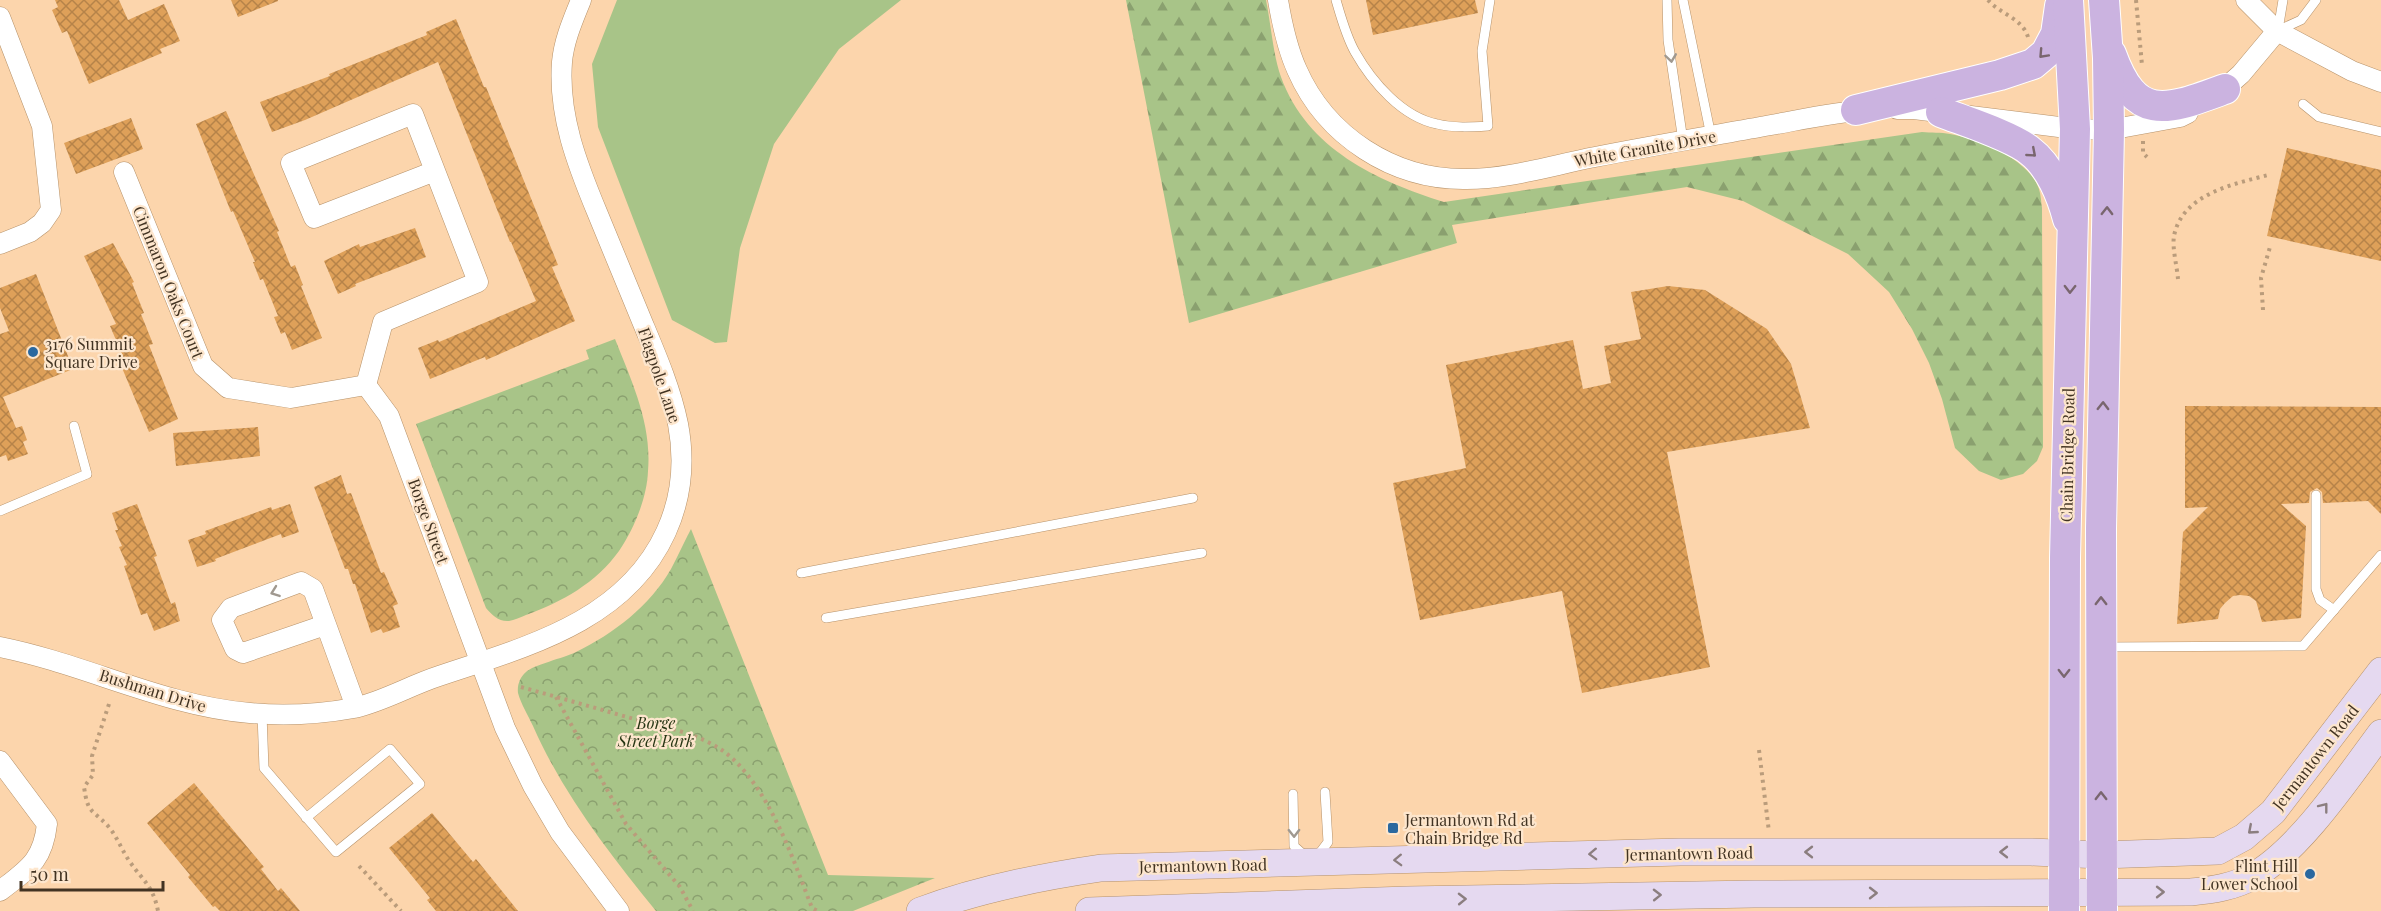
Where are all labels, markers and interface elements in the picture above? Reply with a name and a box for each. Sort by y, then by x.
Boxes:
one-way arrow [2039,47,2050,57]
one-way arrow [1664,54,1676,63]
street label: White Granite Drive [1571,125,1718,171]
one-way arrow [2025,146,2036,157]
street label: Cimmaron Oaks Court [129,203,209,362]
one-way arrow [2101,207,2113,216]
one-way arrow [2064,284,2077,293]
street label: Flagpole Lane [634,325,686,425]
place label: 3176 Summit Square Drive [45,333,138,372]
marker: 3176 Summit Square Drive [26,345,40,359]
street label: Chain Bridge Road [2055,388,2079,522]
one-way arrow [2097,402,2109,411]
street label: Borge Street [404,476,454,567]
one-way arrow [270,585,281,597]
one-way arrow [2095,597,2107,606]
street label: Bushman Drive [97,664,209,716]
one-way arrow [2058,668,2070,677]
street label: Jermantown Road [2267,700,2363,815]
park label: Borge Street Park [617,712,694,751]
one-way arrow [2095,792,2107,801]
one-way arrow [2317,803,2328,814]
place label: Jermantown Rd at Chain Bridge Rd [1404,809,1535,848]
marker: Jermantown Rd at Chain Bridge Rd [1386,821,1400,835]
one-way arrow [2248,823,2259,834]
one-way arrow [1288,828,1300,837]
street label: Jermantown Road [1624,841,1753,865]
one-way arrow [1805,846,1814,858]
one-way arrow [2000,846,2009,858]
one-way arrow [1589,848,1598,861]
street label: Jermantown Road [1138,853,1267,877]
scale bar [21,854,164,892]
one-way arrow [1394,854,1403,867]
place label: Flint Hill Lower School [2201,855,2298,894]
text: 50 m [30,862,69,886]
marker: Flint Hill Lower School [2303,867,2317,881]
one-way arrow [2156,886,2165,898]
one-way arrow [1868,887,1877,899]
one-way arrow [1652,889,1661,902]
one-way arrow [1458,893,1467,905]

